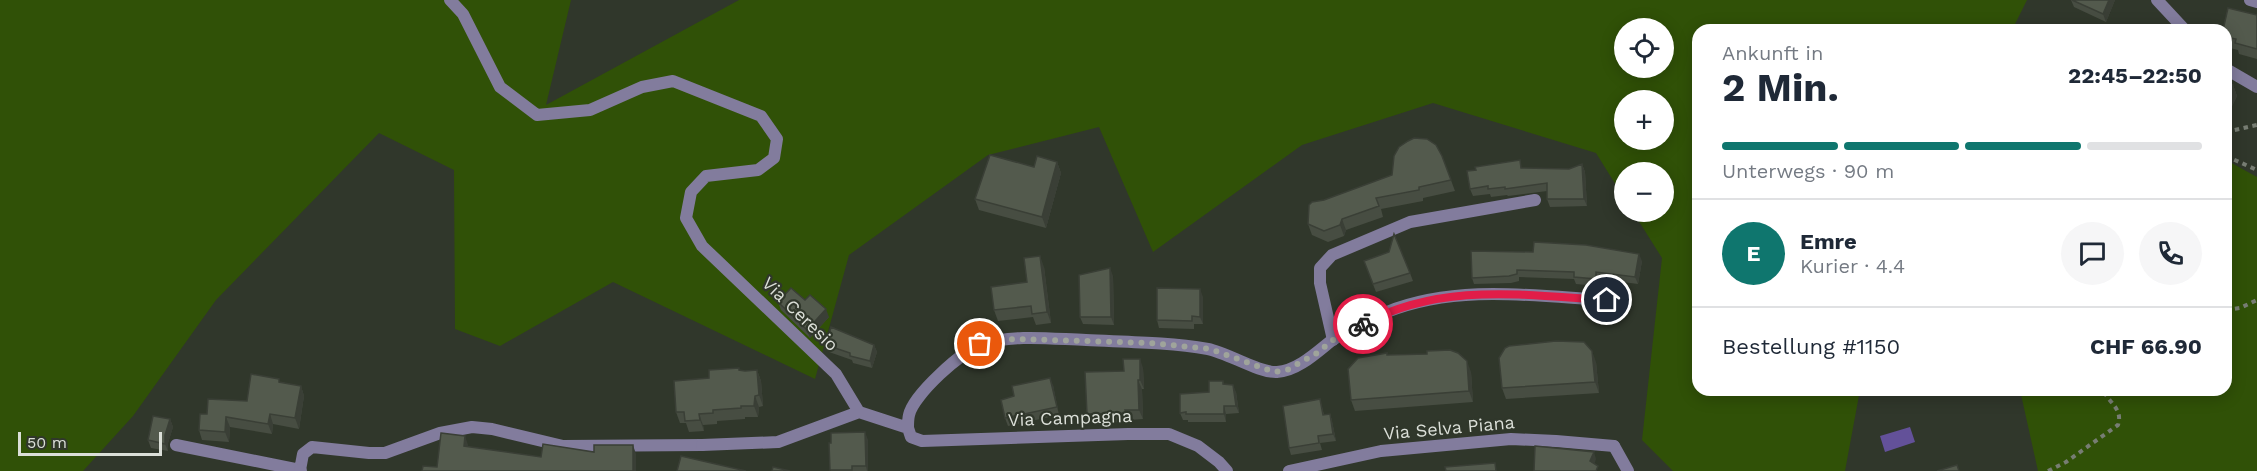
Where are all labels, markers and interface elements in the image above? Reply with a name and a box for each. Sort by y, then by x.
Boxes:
map controls [1614,18,1674,222]
button: locate [1614,18,1674,78]
text: Ankunft in [1722,41,1823,65]
text: 22:45–22:50 [2068,63,2202,88]
text: 2 Min. [1722,65,1839,110]
button: + [1614,90,1674,150]
text: Unterwegs · 90 m [1722,159,1894,183]
button: − [1614,162,1674,222]
button: chat [2061,222,2124,285]
button: phone [2139,222,2202,285]
text: Emre [1800,229,1857,254]
text: E [1747,241,1760,266]
text: Kurier · 4.4 [1800,254,1905,278]
street label: Via Ceresio [758,272,843,355]
pin [1581,274,1632,325]
icon: home [1590,283,1623,316]
courier [1333,294,1393,354]
icon: bike [1347,308,1380,341]
pin [954,318,1005,369]
icon: bag [963,327,996,360]
text: Bestellung #1150 [1722,334,1900,359]
text: CHF 66.90 [2090,334,2202,359]
street label: Via Campagna [1007,405,1133,430]
street label: Via Selva Piana [1382,411,1516,444]
scale bar [18,429,162,456]
text: 50 m [27,433,67,452]

